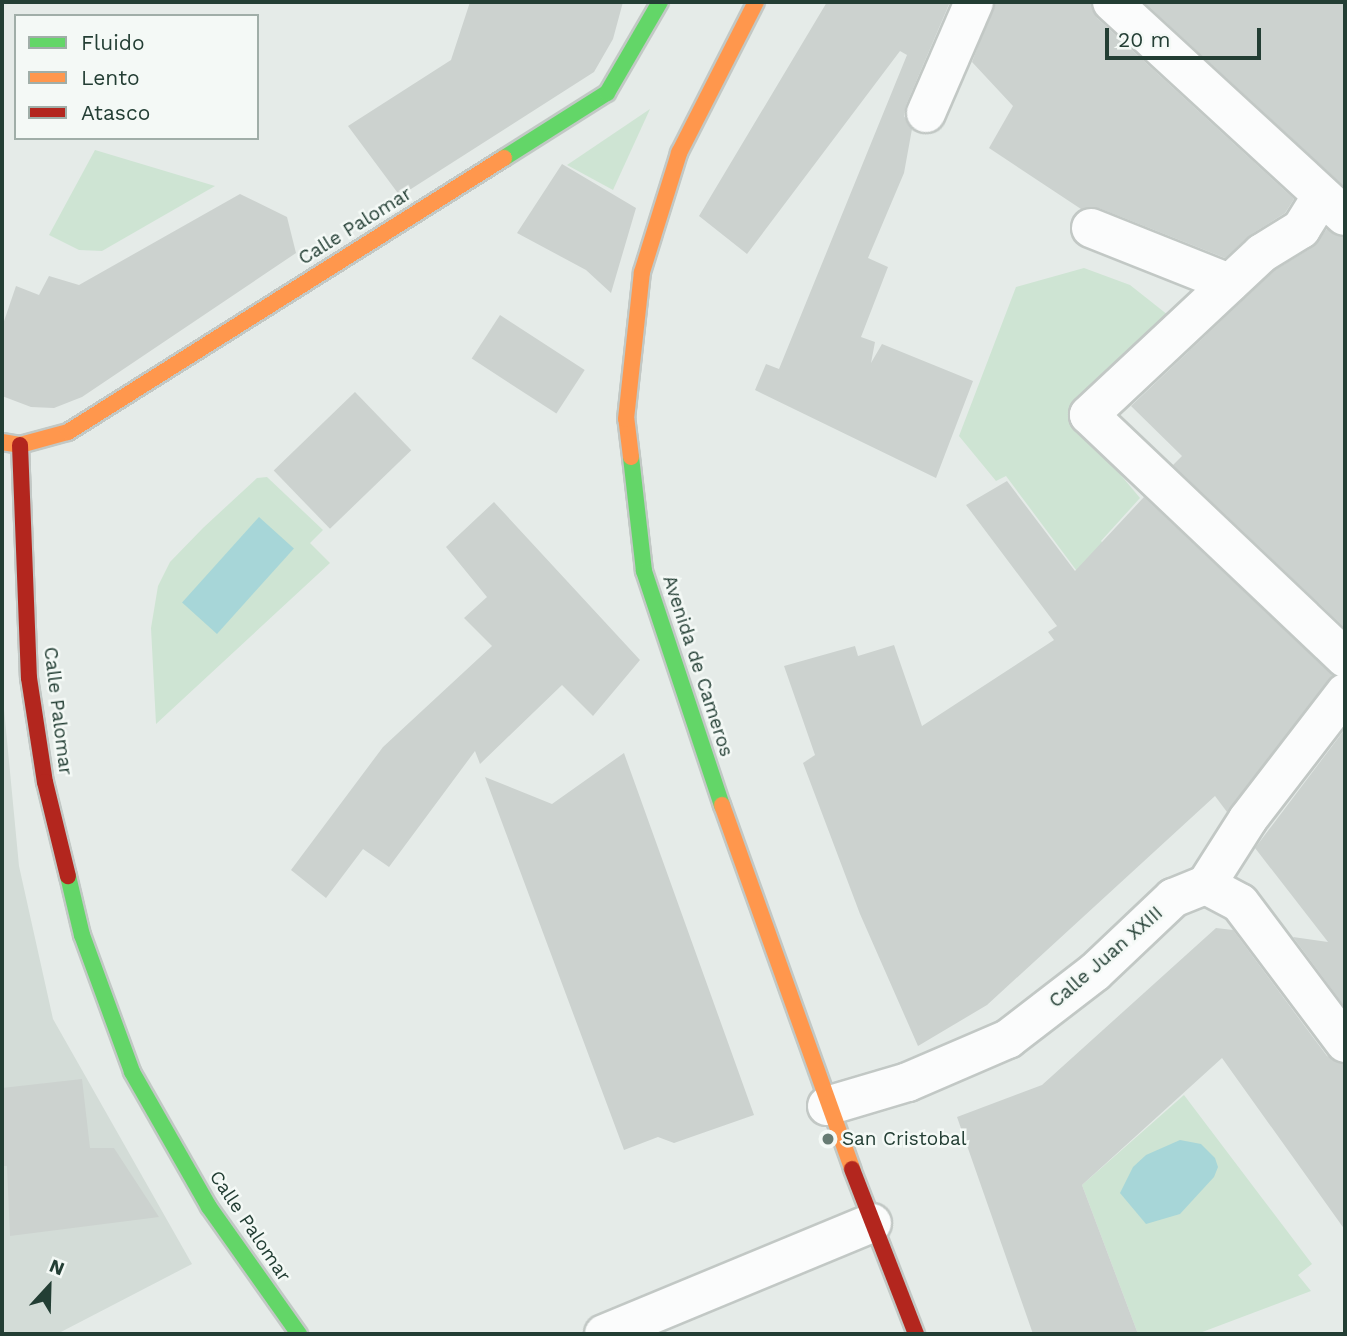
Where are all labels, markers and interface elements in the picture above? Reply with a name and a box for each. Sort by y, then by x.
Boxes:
legend [14,14,259,140]
scale bar [1109,14,1265,58]
text: 20 m [1118,27,1170,52]
text: Fluido [81,30,145,55]
text: Lento [81,65,140,90]
text: Atasco [81,100,150,125]
street label: Calle Palomar [294,182,416,270]
street label: Avenida de Cameros [658,572,738,760]
street label: Calle Palomar [39,646,77,776]
street label: Calle Juan XXIII [1044,901,1168,1013]
place label: San Cristobal [842,1128,967,1150]
marker: San Cristobal [820,1131,836,1147]
street label: Calle Palomar [204,1166,296,1286]
north arrow [14,1252,84,1322]
text: N [46,1254,68,1280]

